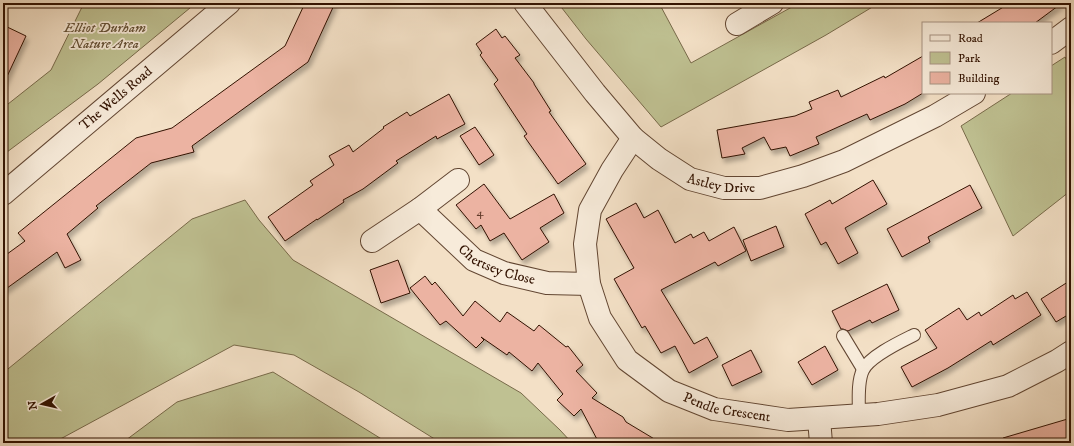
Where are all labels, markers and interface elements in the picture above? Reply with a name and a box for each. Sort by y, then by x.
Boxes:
park label: Elliot Durham Nature Area [63,19,146,53]
legend [922,22,1052,94]
text: Road [958,31,983,46]
text: Park [958,51,980,66]
street label: The Wells Road [76,63,156,134]
text: Building [958,71,999,86]
street label: Astley Drive [685,170,755,197]
house number: 4 [477,205,485,220]
street label: Chertsey Close [454,241,537,289]
north arrow [22,384,62,424]
street label: Pendle Crescent [680,389,772,426]
text: N [26,400,41,411]

